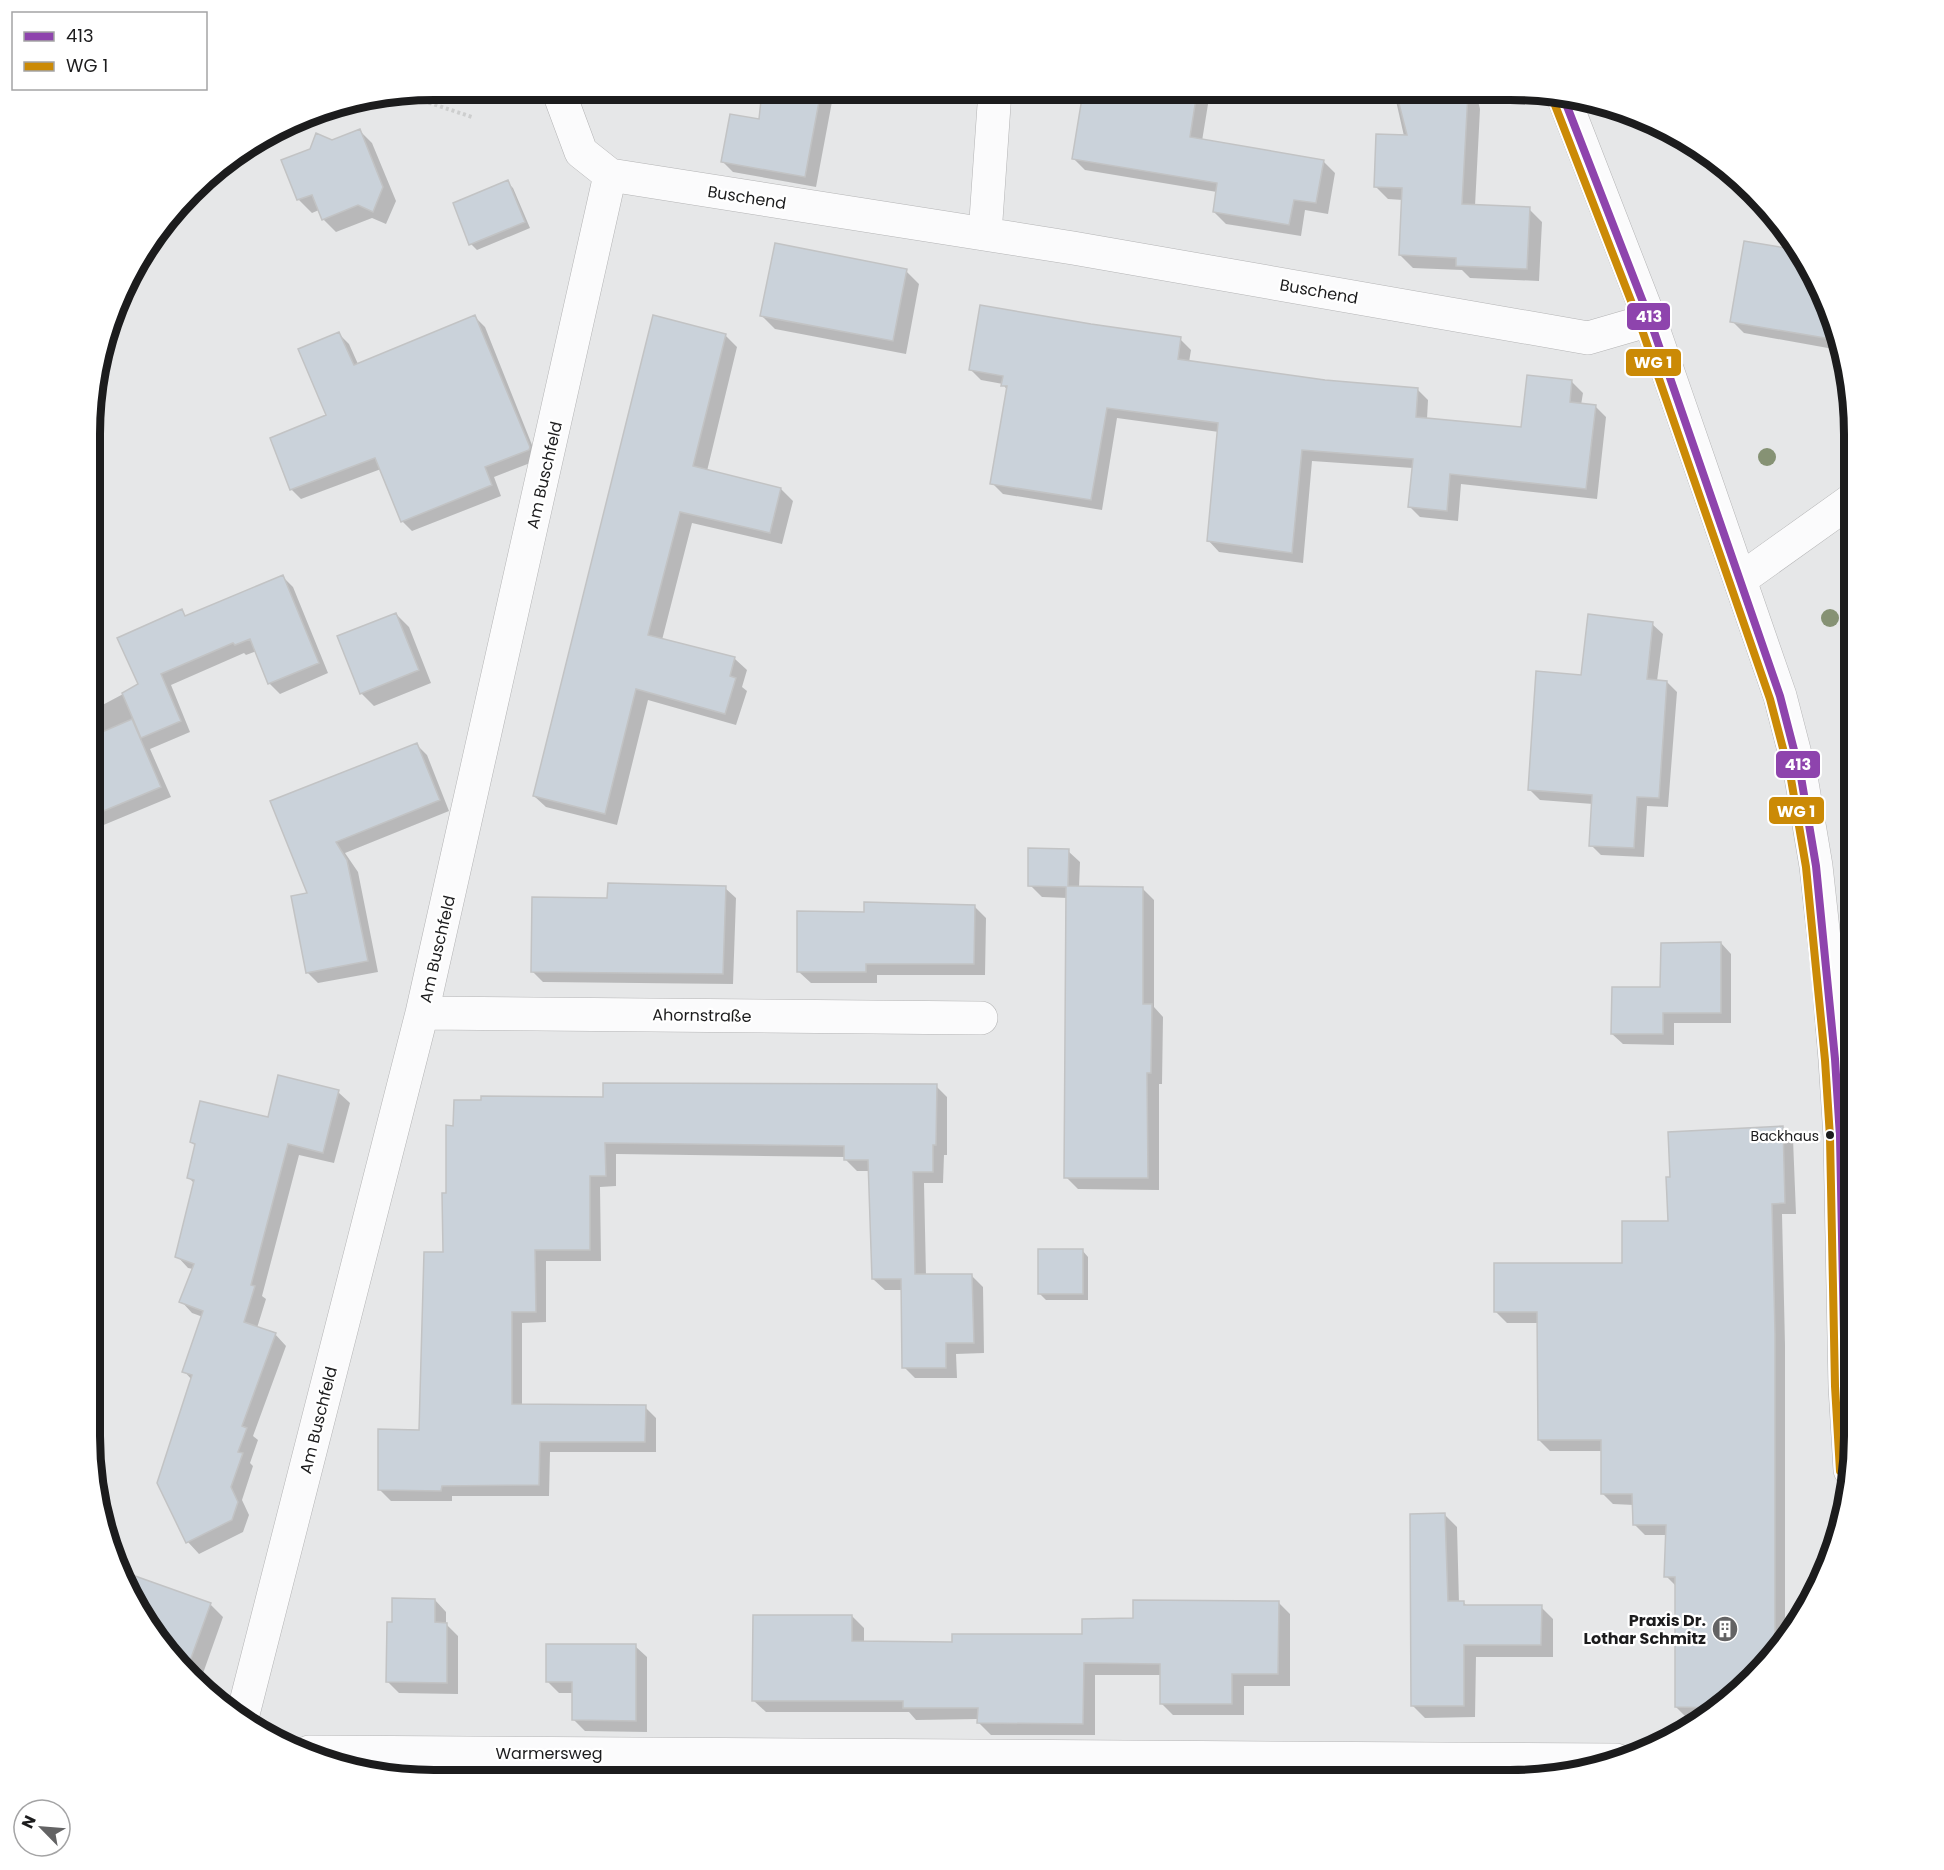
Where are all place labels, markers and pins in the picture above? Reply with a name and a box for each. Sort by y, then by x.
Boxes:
place label: Backhaus [1751,1126,1819,1146]
marker: Backhaus [1824,1129,1836,1141]
place label: Praxis Dr. Lothar Schmitz [1583,1609,1706,1650]
building icon: Praxis Dr. Lothar Schmitz [1710,1614,1740,1644]

